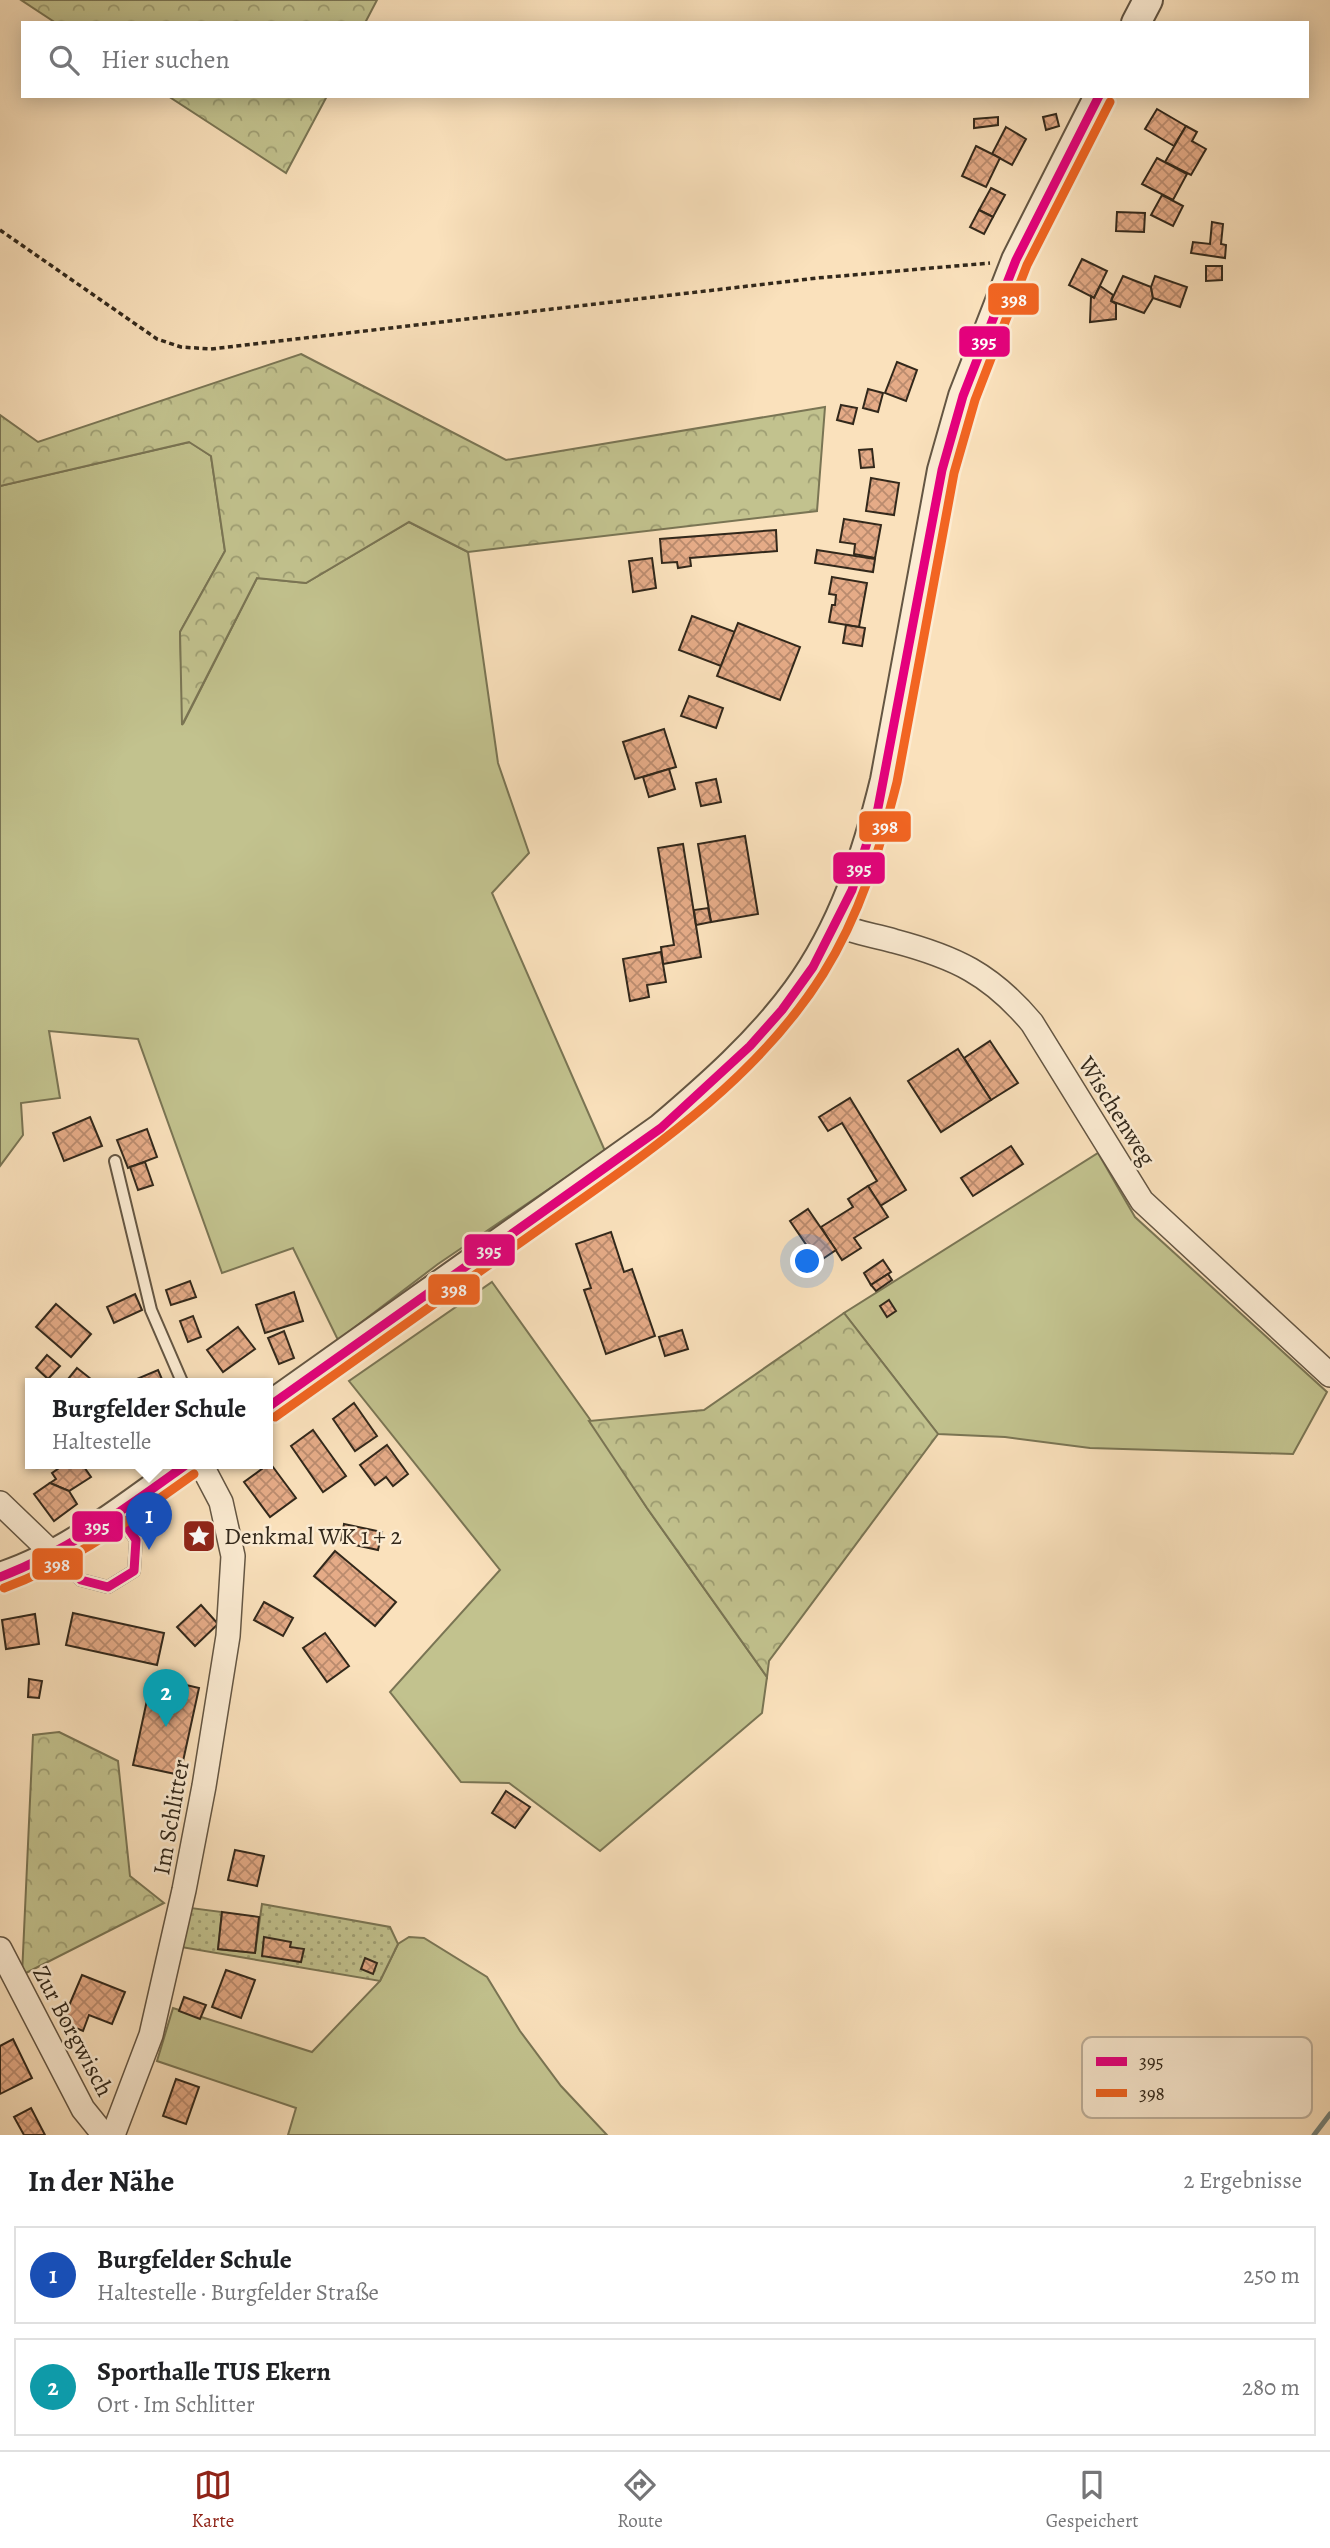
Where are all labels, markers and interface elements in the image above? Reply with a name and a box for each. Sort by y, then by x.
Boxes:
search box [21,21,1309,98]
icon: search [45,41,83,79]
text: Hier suchen [101,42,230,77]
line badge: 398 [987,282,1040,316]
text: 398 [1001,287,1027,313]
line badge: 395 [958,325,1011,358]
text: 395 [971,329,997,355]
line badge: 398 [858,810,912,843]
text: 398 [872,814,898,840]
line badge: 395 [832,851,886,885]
text: 395 [846,856,872,882]
street label: Wischenweg [1070,1049,1163,1172]
line badge: 395 [463,1233,516,1267]
text: 395 [476,1238,502,1264]
your location [790,1244,824,1278]
line badge: 398 [427,1273,481,1306]
text: 398 [441,1277,467,1303]
popup [25,1378,273,1469]
text: Burgfelder Schule [52,1391,246,1426]
text: Haltestelle [52,1426,151,1457]
pin: 1 [126,1492,172,1550]
line badge: 395 [71,1510,124,1543]
text: 395 [84,1514,110,1540]
place icon: Denkmal WK 1 + 2 [180,1517,218,1555]
place label: Denkmal WK 1 + 2 [224,1520,402,1552]
line badge: 398 [31,1547,84,1581]
text: 398 [44,1552,70,1578]
pin: 2 [143,1669,189,1727]
street label: Im Schlitter [145,1757,197,1877]
street label: Zur Borgwisch [25,1960,121,2102]
legend [1082,2037,1312,2118]
text: 395 [1139,2049,1164,2075]
text: 398 [1139,2081,1165,2107]
text: In der Nähe [28,2161,174,2201]
text: 2 Ergebnisse [1183,2165,1302,2196]
text: Burgfelder Schule [97,2242,292,2277]
text: 1 [49,2260,57,2291]
text: 250 m [1243,2260,1300,2291]
text: Haltestelle · Burgfelder Straße [97,2277,379,2308]
text: Sporthalle TUS Ekern [97,2354,331,2389]
text: 2 [47,2372,59,2403]
text: 280 m [1242,2372,1300,2403]
text: Ort · Im Schlitter [97,2389,255,2420]
tab: Karte [192,2466,234,2534]
tab: Route [617,2466,663,2534]
tab: Gespeichert [1046,2466,1138,2534]

